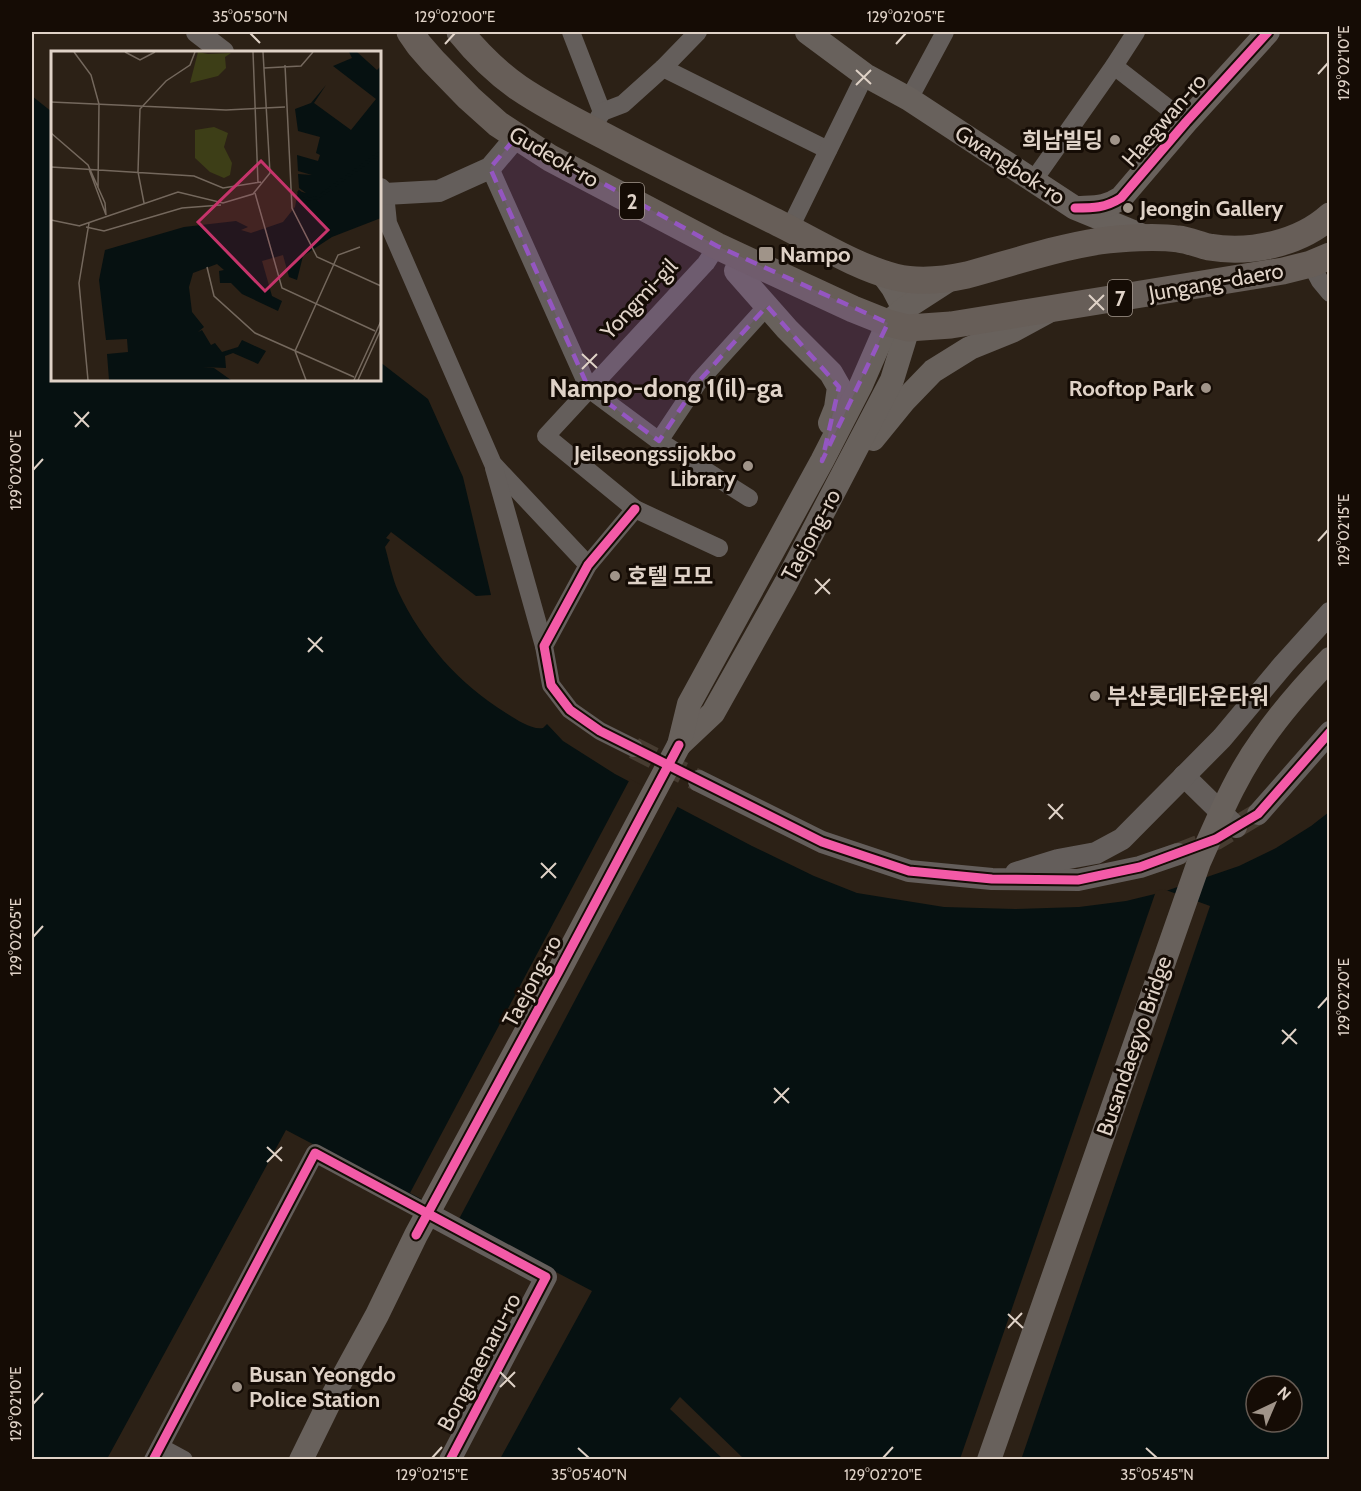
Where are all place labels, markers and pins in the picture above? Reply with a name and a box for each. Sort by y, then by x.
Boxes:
place label: 희남빌딩 [1022,127,1103,154]
marker: 희남빌딩 [1108,133,1122,147]
place label: Jeongin Gallery [1139,195,1283,222]
marker: Jeongin Gallery [1121,201,1135,215]
place label: Nampo [780,241,851,268]
marker: Nampo [757,245,775,263]
place label: Rooftop Park [1069,375,1194,402]
marker: Rooftop Park [1199,381,1213,395]
place label: Jeilseongssijokbo Library [573,440,736,492]
marker: Jeilseongssijokbo Library [741,459,755,473]
place label: 호텔 모모 [627,563,713,590]
marker: 호텔 모모 [608,569,622,583]
place label: 부산롯데타운타워 [1107,683,1269,710]
marker: 부산롯데타운타워 [1088,689,1102,703]
place label: Busan Yeongdo Police Station [249,1361,396,1413]
marker: Busan Yeongdo Police Station [230,1380,244,1394]

